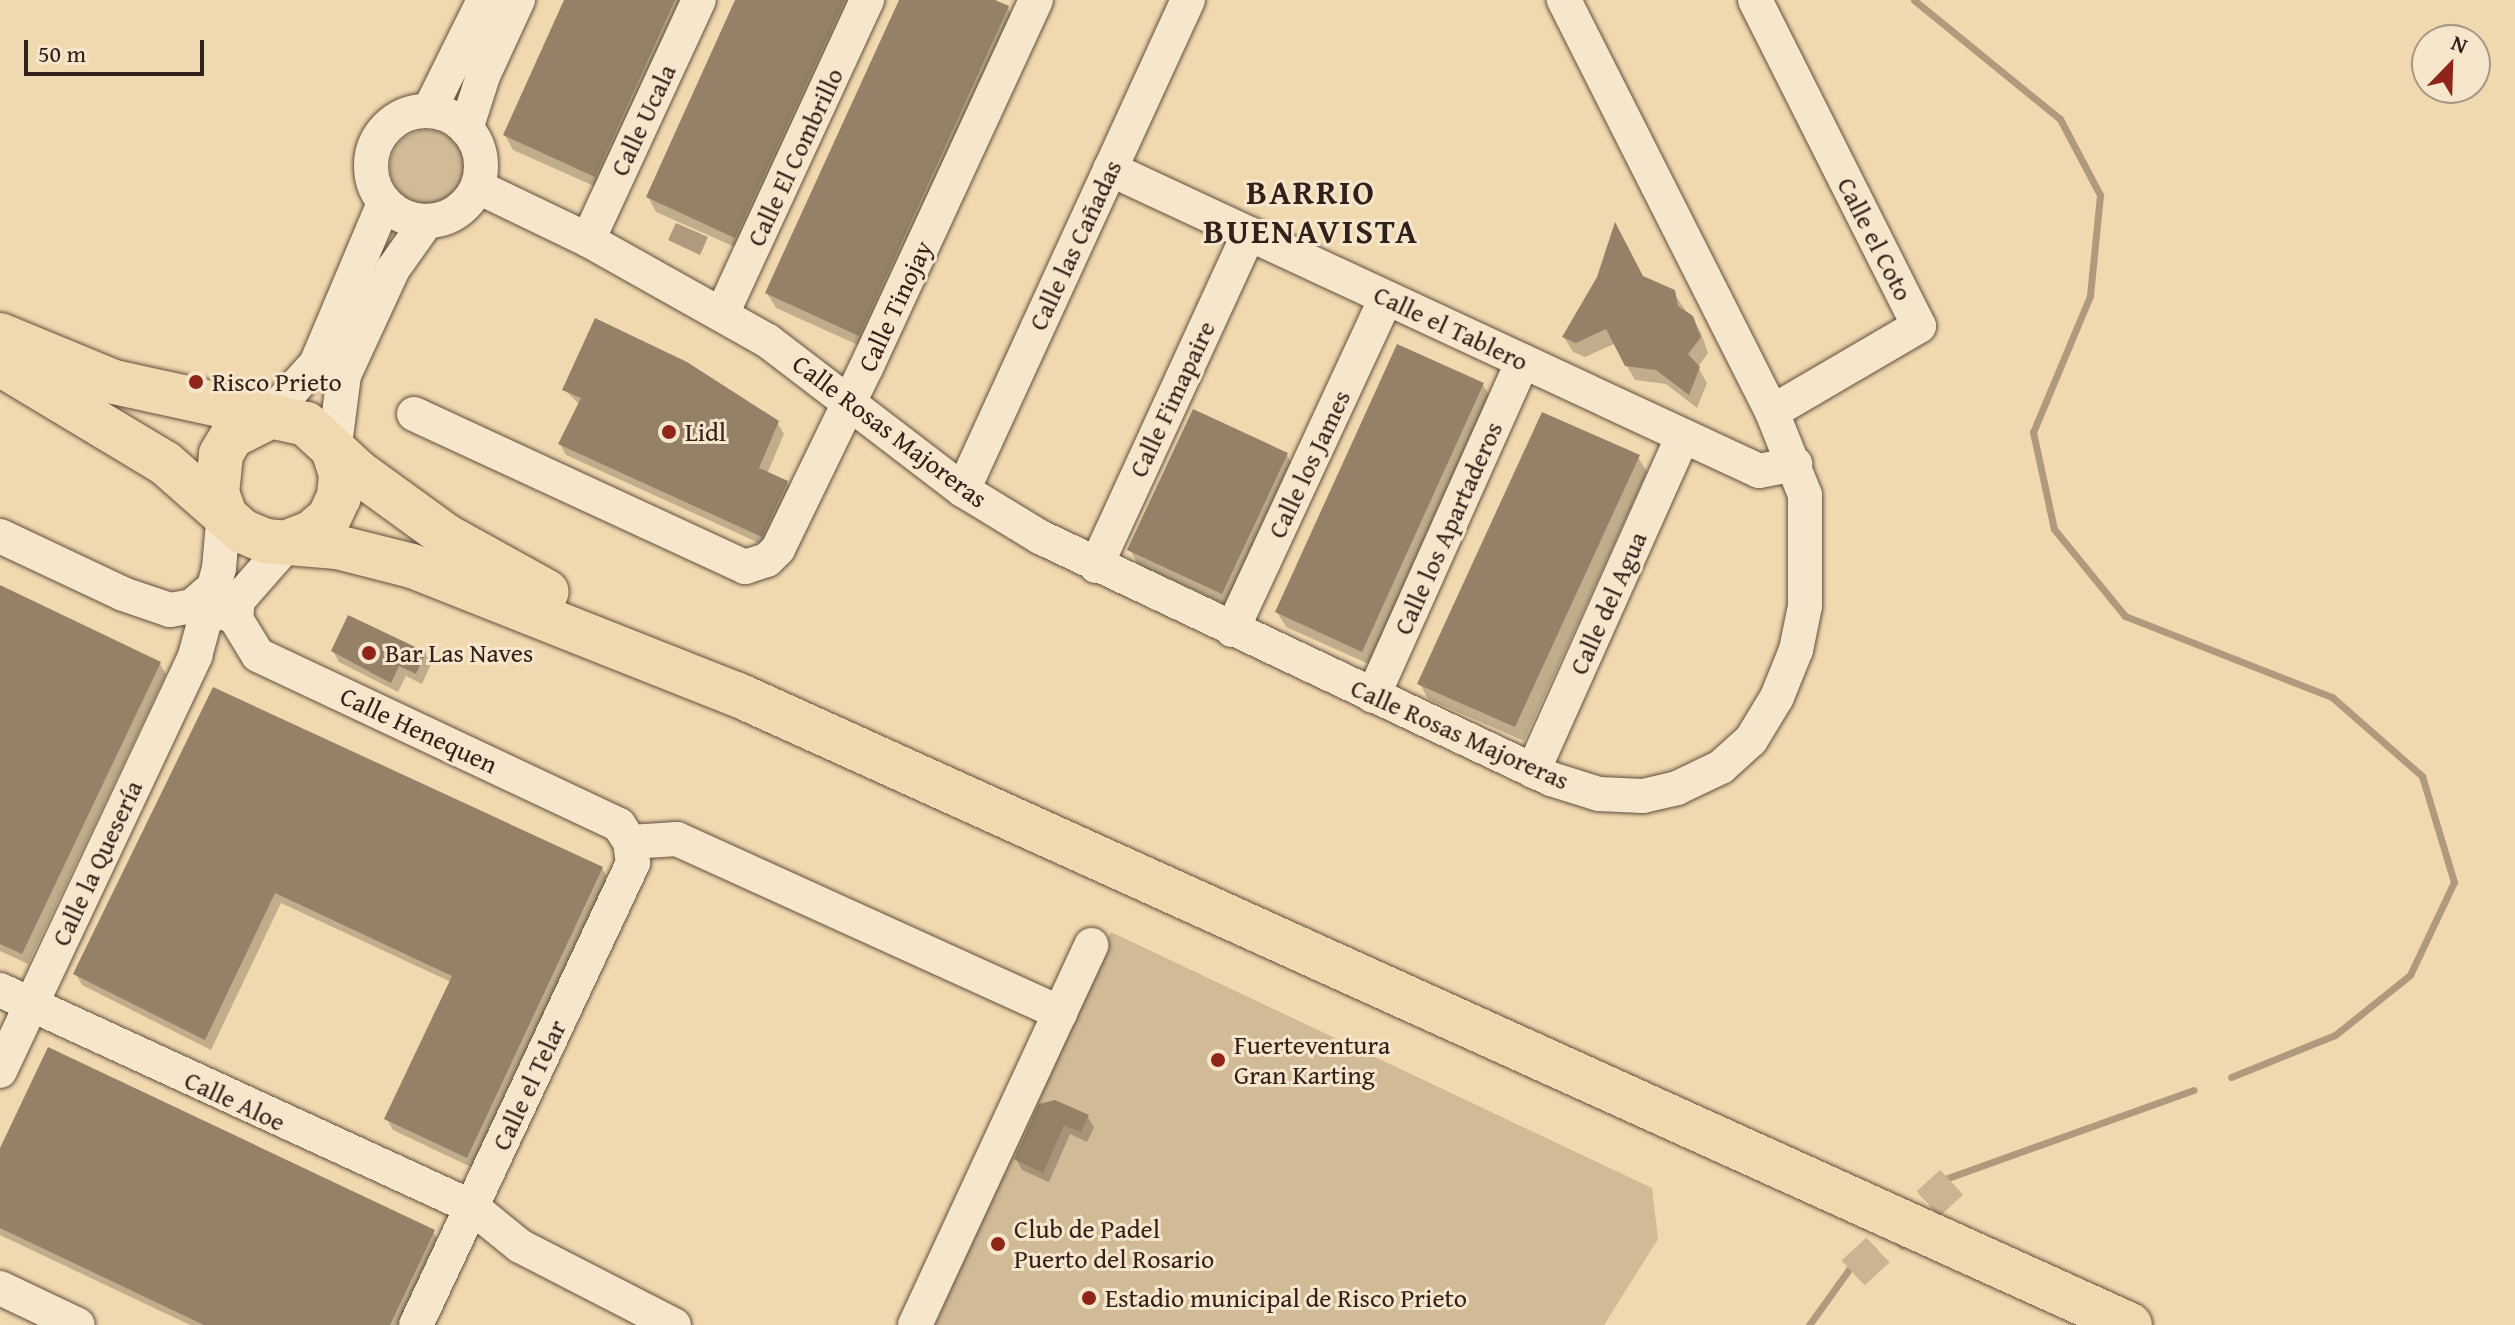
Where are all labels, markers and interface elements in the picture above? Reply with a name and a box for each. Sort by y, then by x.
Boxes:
scale bar [28,24,208,74]
north arrow [2411,24,2491,104]
text: N [2447,26,2473,61]
text: 50 m [38,36,86,71]
street label: Calle Ucala [604,59,682,181]
street label: Calle El Combrillo [740,63,850,251]
street label: Calle las Cañadas [1022,155,1128,335]
district label: BARRIO BUENAVISTA [1203,171,1419,250]
street label: Calle el Coto [1831,172,1919,306]
street label: Calle Tinojay [851,236,939,376]
street label: Calle el Tablero [1369,279,1533,377]
street label: Calle Fimapaire [1122,316,1222,482]
street label: Calle Rosas Majoreras [787,348,993,514]
place label: Risco Prieto [212,366,342,398]
marker: Risco Prieto [187,373,205,391]
street label: Calle los James [1261,385,1357,543]
place label: Lidl [685,416,726,448]
street label: Calle los Apartaderos [1387,417,1509,639]
marker: Lidl [660,423,678,441]
street label: Calle del Agua [1563,527,1653,679]
place label: Bar Las Naves [385,637,533,669]
marker: Bar Las Naves [360,644,378,662]
street label: Calle Rosas Majoreras [1346,672,1574,796]
street label: Calle Henequen [335,680,503,780]
street label: Calle la Quesería [45,775,149,951]
street label: Calle el Telar [485,1015,573,1155]
place label: Fuerteventura Gran Karting [1234,1029,1390,1090]
marker: Fuerteventura Gran Karting [1209,1051,1227,1069]
street label: Calle Aloe [180,1064,290,1138]
place label: Club de Padel Puerto del Rosario [1014,1213,1214,1274]
marker: Club de Padel Puerto del Rosario [989,1235,1007,1253]
place label: Estadio municipal de Risco Prieto [1105,1282,1467,1314]
marker: Estadio municipal de Risco Prieto [1080,1289,1098,1307]

